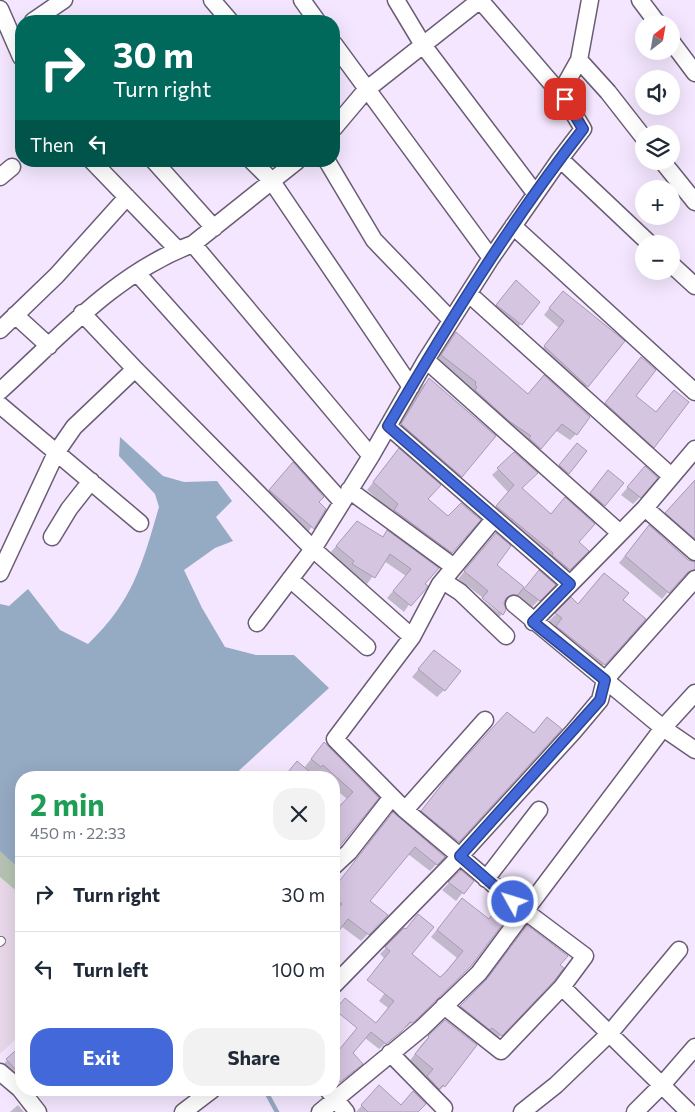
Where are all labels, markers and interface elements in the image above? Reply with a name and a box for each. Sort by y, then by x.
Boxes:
north arrow [635,15,680,60]
map controls [635,15,680,280]
text: 30 m [113,32,194,75]
icon: right [30,35,95,100]
button: sound [635,70,680,115]
text: Turn right [113,75,211,102]
pin [544,78,586,120]
icon: arrive [551,85,579,113]
button: layers [635,125,680,170]
icon: left [84,130,112,158]
text: Then [30,133,74,156]
button: + [635,180,680,225]
button: − [635,235,680,280]
text: 2 min [30,785,105,822]
button: close [273,788,325,840]
text: 450 m · 22:33 [30,823,126,842]
position arrow [486,875,538,927]
icon: right [30,880,58,908]
text: Turn right [73,883,160,906]
text: 30 m [282,883,325,906]
icon: left [30,955,58,983]
text: Turn left [73,958,148,981]
text: 100 m [272,958,325,981]
button: Exit [30,1028,173,1086]
button: Share [183,1028,325,1086]

